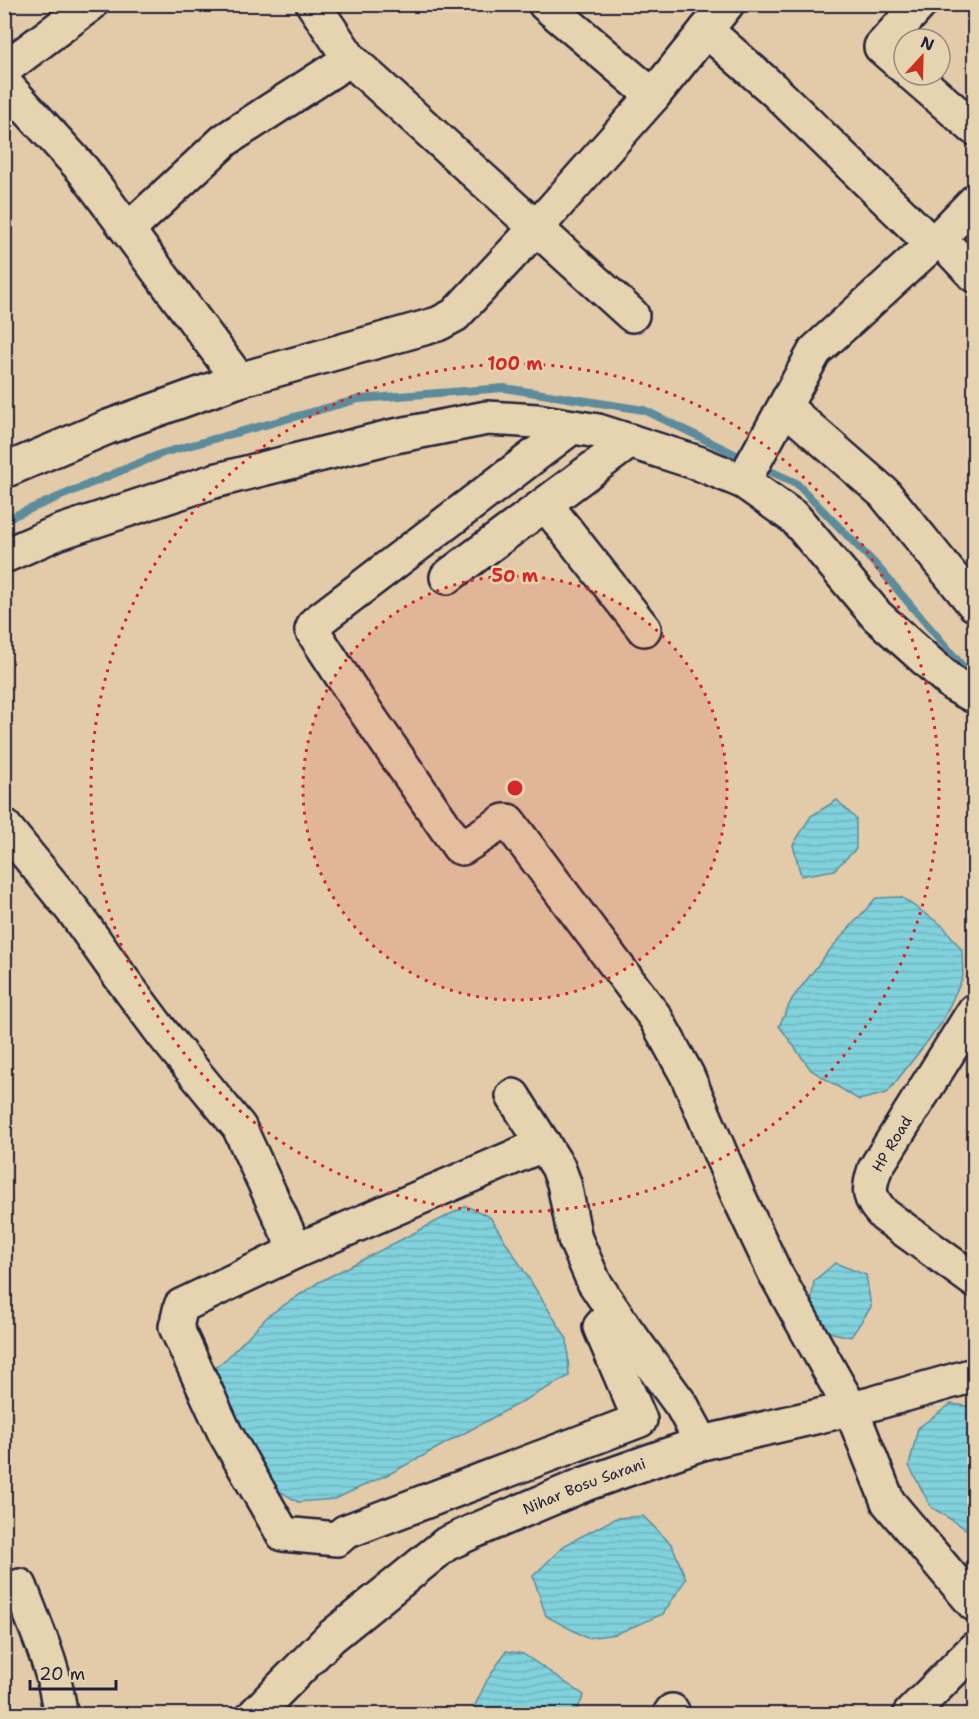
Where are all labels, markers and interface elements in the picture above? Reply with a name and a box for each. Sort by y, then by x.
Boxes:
north arrow [892,27,952,87]
text: N [918,31,937,56]
text: 100 m [487,352,543,376]
text: 50 m [492,564,539,588]
centre of rings [505,778,525,798]
street label: HP Road [867,1112,917,1176]
street label: Nihar Bosu Sarani [520,1453,649,1519]
scale bar [30,1653,116,1691]
text: 20 m [39,1662,85,1686]

